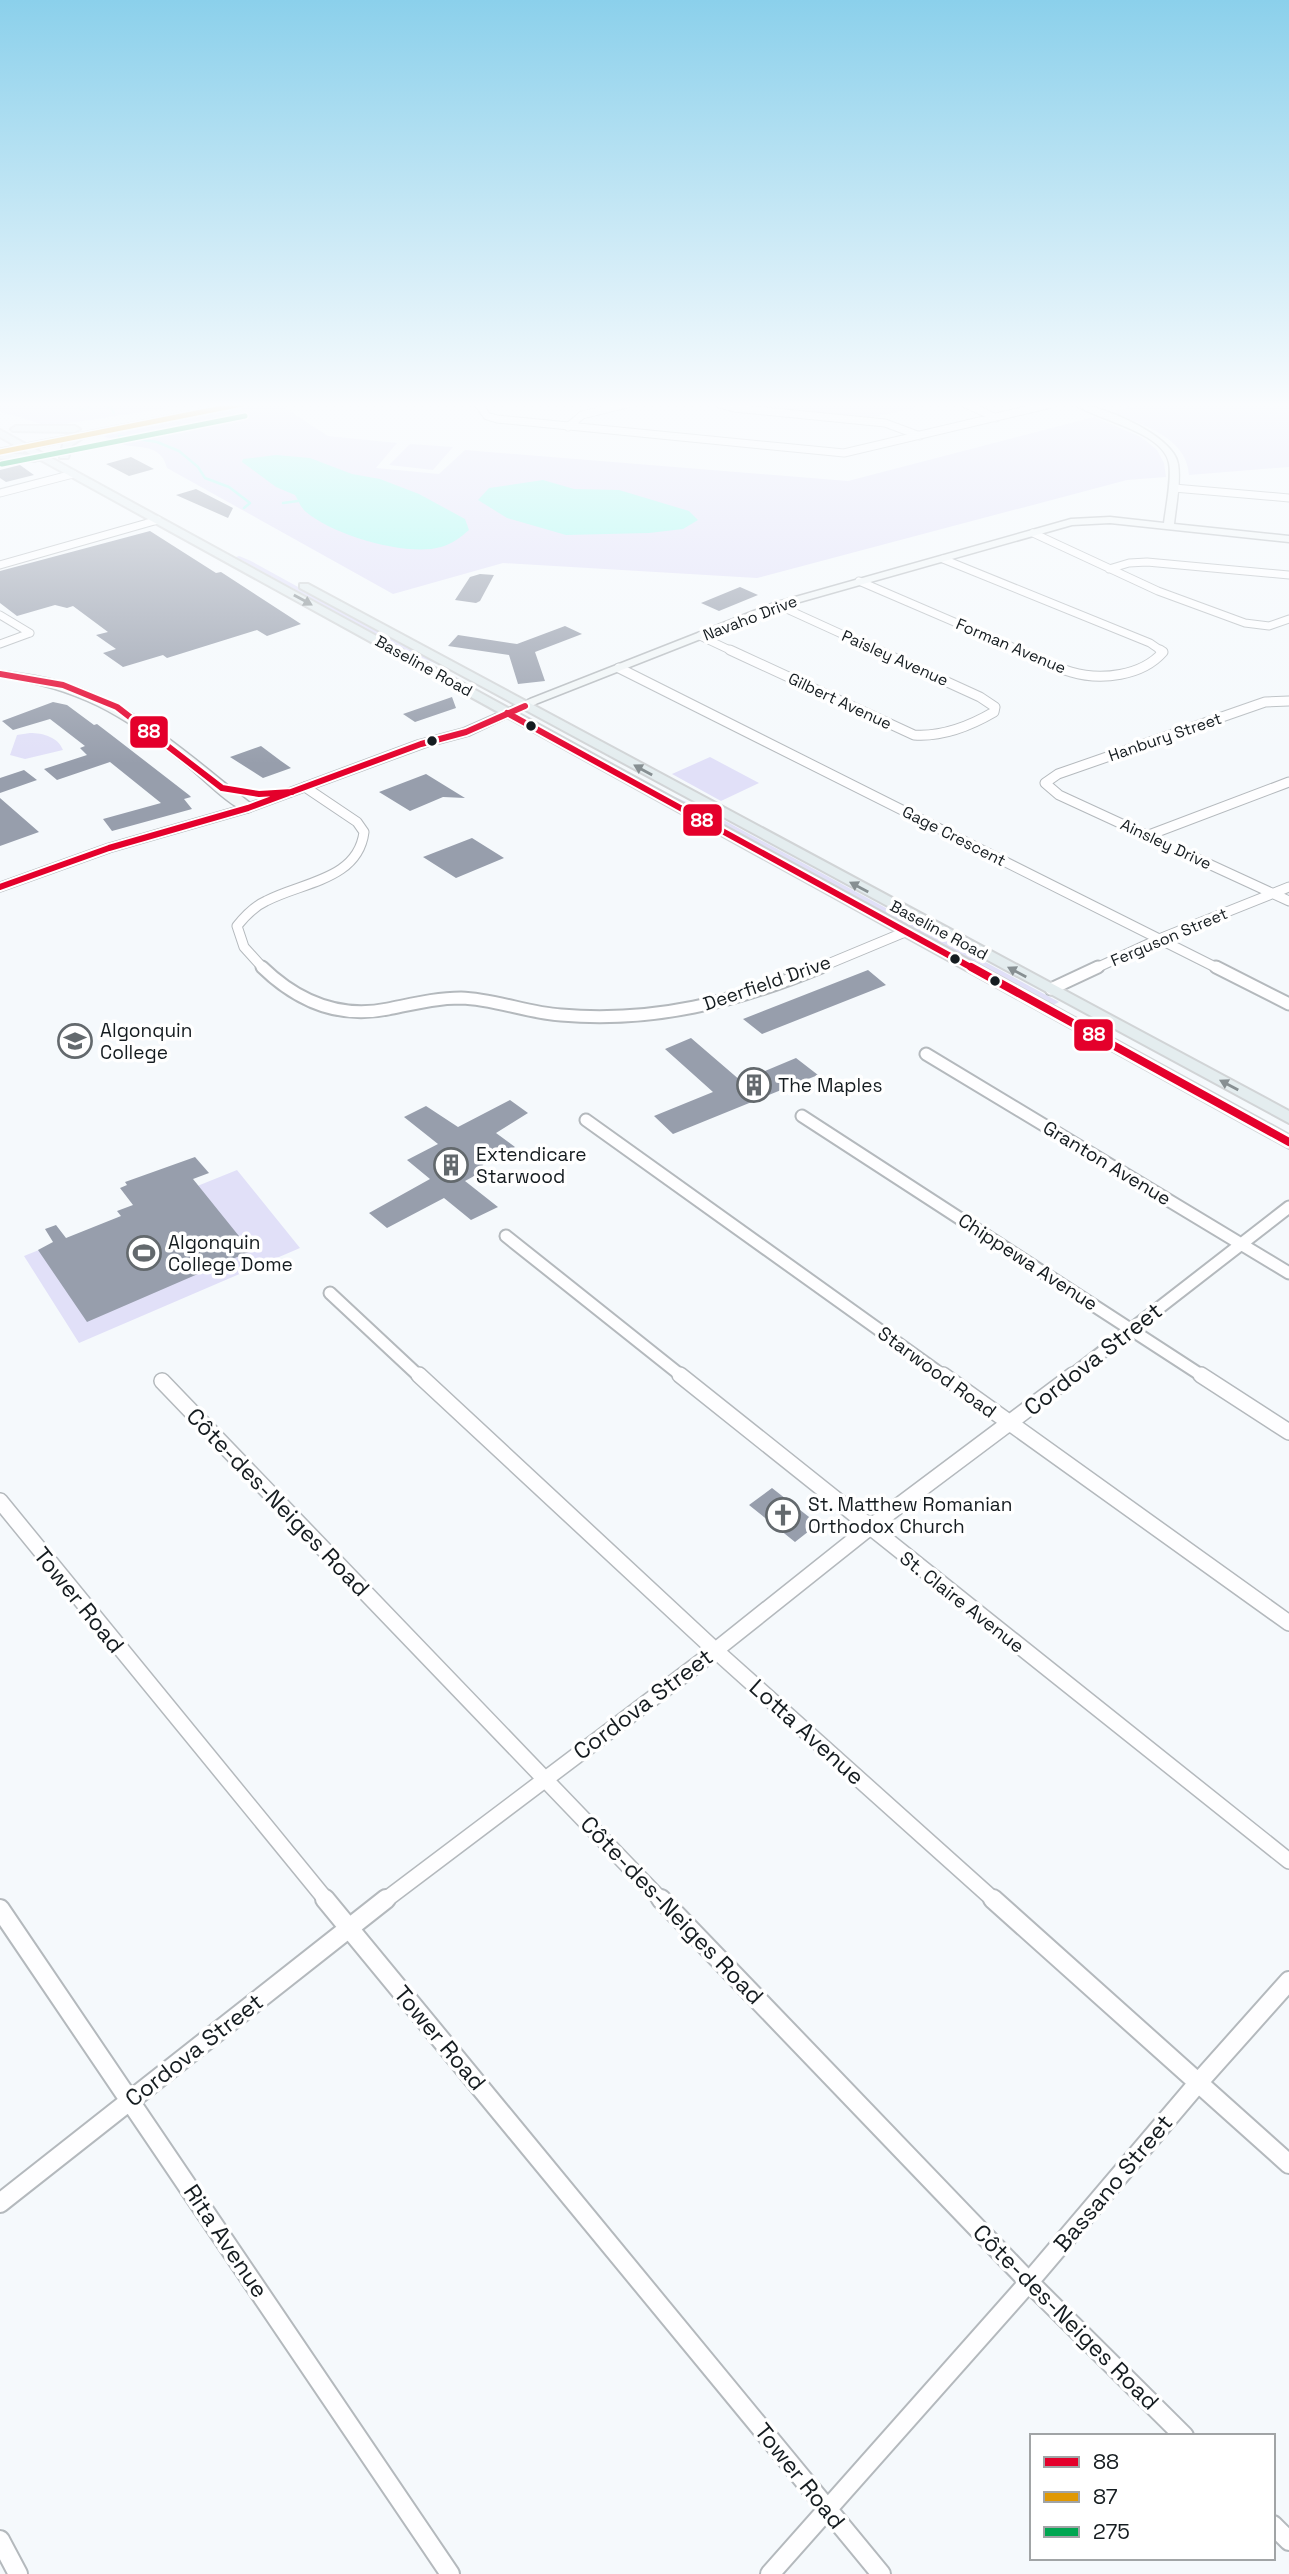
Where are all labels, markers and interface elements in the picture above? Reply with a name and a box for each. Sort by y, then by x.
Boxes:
street label: Navaho Drive [700,590,800,646]
one-way arrow [293,595,313,606]
street label: Forman Avenue [953,613,1069,679]
street label: Paisley Avenue [838,625,952,691]
street label: Baseline Road [372,631,476,701]
street label: Gilbert Avenue [785,668,895,734]
street label: Hanbury Street [1106,708,1224,766]
line badge: 88 [129,715,169,749]
text: 88 [138,719,160,744]
unlabelled marker [524,719,538,733]
unlabelled marker [425,734,439,748]
one-way arrow [633,764,653,776]
street label: Gage Crescent [899,801,1009,871]
line badge: 88 [682,803,723,837]
text: 88 [691,808,713,833]
street label: Ainsley Drive [1117,814,1215,874]
one-way arrow [849,881,869,893]
street label: Baseline Road [886,895,992,965]
street label: Ferguson Street [1107,903,1231,971]
street label: Deerfield Drive [700,949,834,1017]
unlabelled marker [948,952,962,966]
one-way arrow [1007,966,1027,977]
unlabelled marker [988,974,1002,988]
place label: Algonquin College [100,1018,192,1065]
line badge: 88 [1073,1018,1114,1052]
school or university icon: Algonquin College [56,1022,94,1060]
text: 88 [1083,1022,1105,1047]
building icon: The Maples [735,1066,773,1104]
place label: The Maples [778,1073,882,1098]
one-way arrow [1219,1079,1239,1091]
street label: Granton Avenue [1038,1115,1176,1211]
place label: Extendicare Starwood [476,1142,587,1189]
building icon: Extendicare Starwood [432,1146,470,1184]
street label: Chippewa Avenue [953,1207,1103,1317]
place label: Algonquin College Dome [168,1230,293,1277]
sports icon: Algonquin College Dome [125,1234,163,1272]
street label: Cordova Street [1018,1296,1168,1422]
street label: Starwood Road [873,1321,1001,1423]
street label: Côte-des-Neiges Road [180,1401,376,1603]
place label: St. Matthew Romanian Orthodox Church [808,1492,1012,1539]
church icon: St. Matthew Romanian Orthodox Church [764,1496,802,1534]
street label: Tower Road [27,1541,131,1659]
street label: St. Claire Avenue [895,1545,1029,1659]
street label: Cordova Street [567,1642,719,1766]
street label: Lotta Avenue [743,1672,871,1792]
street label: Côte-des-Neiges Road [574,1809,770,2011]
street label: Tower Road [387,1979,493,2097]
street label: Cordova Street [119,1987,269,2113]
street label: Bassano Street [1047,2108,1179,2258]
street label: Rita Avenue [177,2178,275,2304]
street label: Côte-des-Neiges Road [967,2218,1165,2416]
street label: Tower Road [748,2417,852,2535]
legend [1030,2434,1275,2560]
text: 88 [1093,2448,1119,2475]
text: 87 [1093,2483,1118,2510]
text: 275 [1093,2518,1130,2545]

